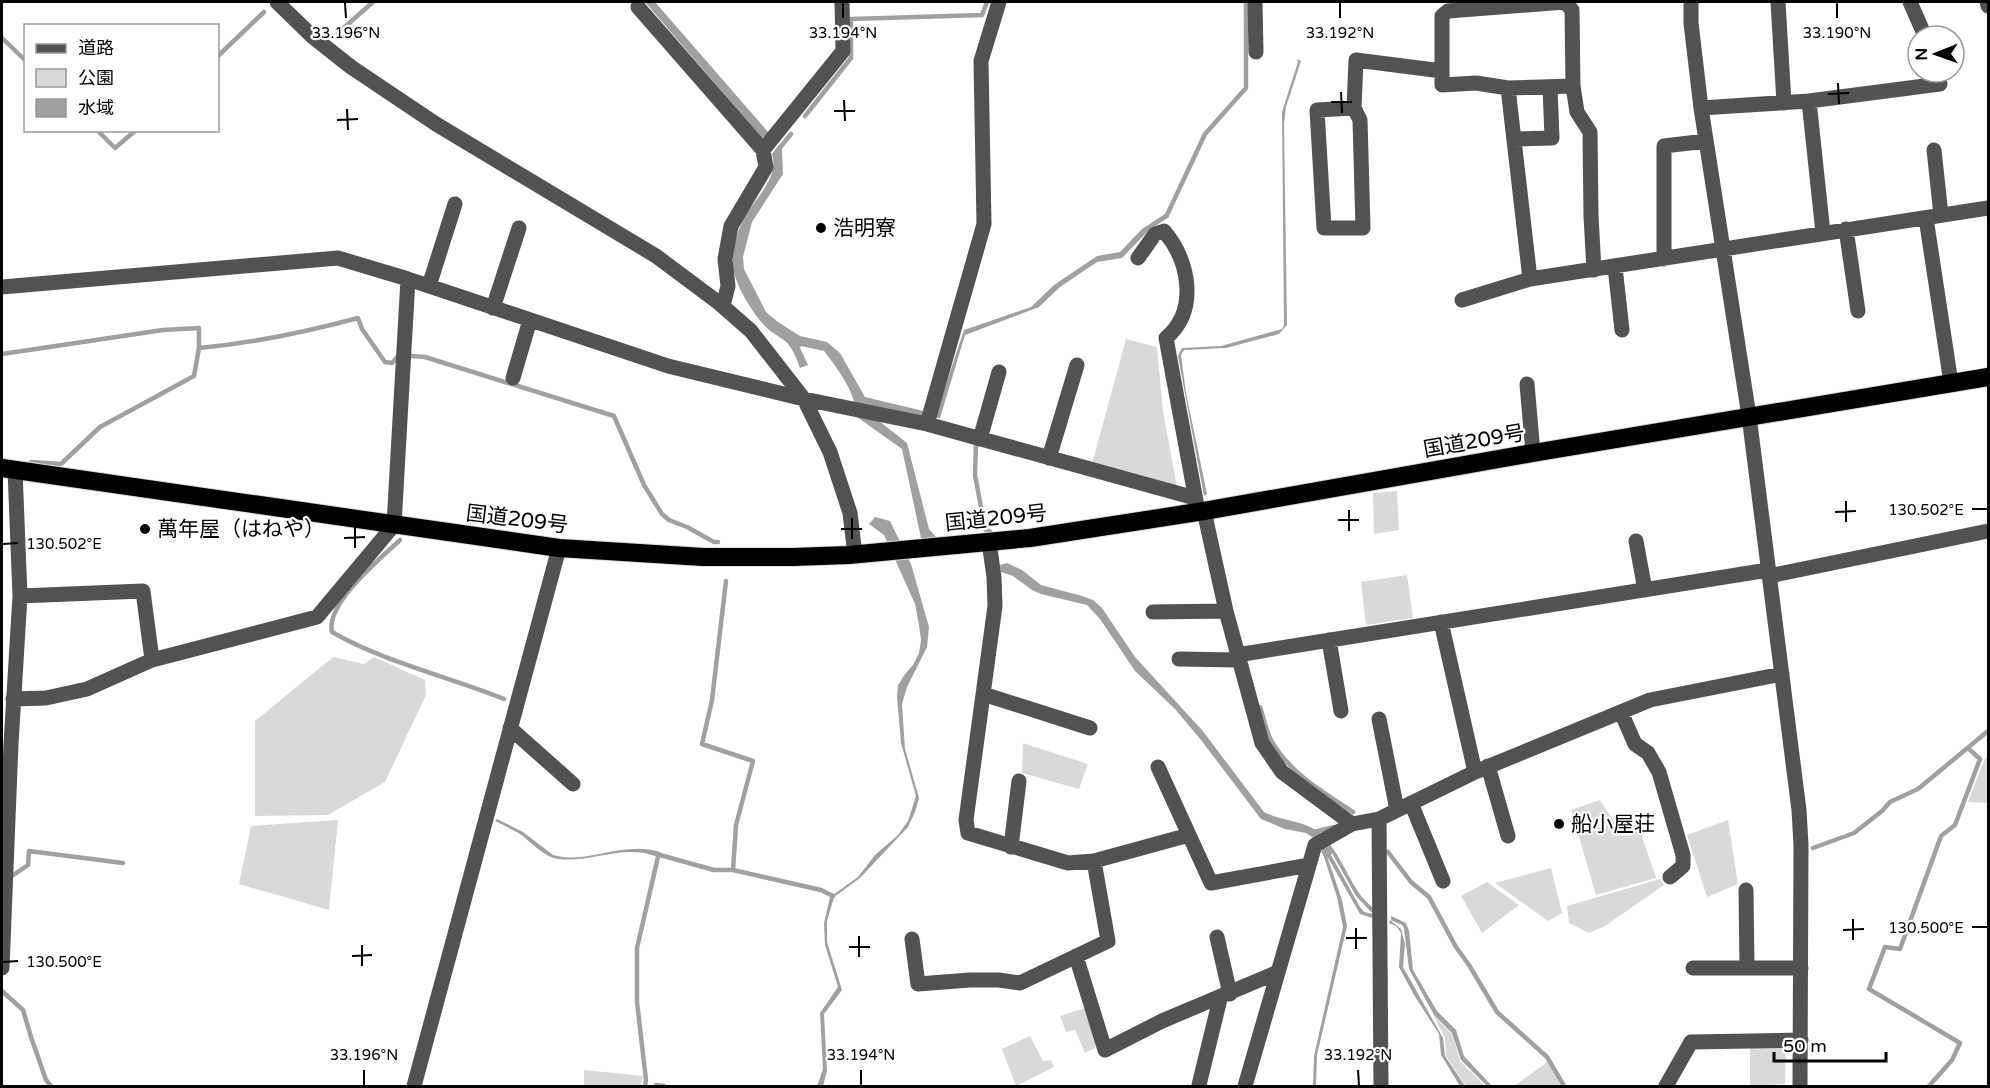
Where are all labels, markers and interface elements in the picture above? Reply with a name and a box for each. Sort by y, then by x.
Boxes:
legend [24,24,219,132]
text: 33.196°N [312,24,380,42]
text: 33.194°N [809,24,877,42]
text: 33.192°N [1306,24,1374,42]
text: 33.190°N [1803,24,1871,42]
north arrow [1906,24,1966,84]
text: 道路 [78,37,114,59]
text: N [1912,48,1932,61]
text: 公園 [78,67,114,89]
text: 水域 [78,97,114,119]
place label: 浩明寮 [833,216,896,241]
marker: 浩明寮 [814,221,828,235]
street label: 国道209号 [1421,420,1527,463]
street label: 国道209号 [465,501,569,538]
street label: 国道209号 [944,501,1048,536]
text: 130.502°E [1888,501,1964,519]
place label: 萬年屋（はねや） [157,517,325,542]
marker: 萬年屋（はねや） [138,522,152,536]
text: 130.502°E [26,535,102,553]
place label: 船小屋荘 [1571,812,1655,837]
marker: 船小屋荘 [1552,817,1566,831]
text: 130.500°E [1888,919,1964,937]
text: 130.500°E [26,953,102,971]
scale bar [1774,1025,1886,1063]
text: 50 m [1783,1035,1827,1057]
text: 33.196°N [330,1046,398,1064]
text: 33.194°N [827,1046,895,1064]
text: 33.192°N [1324,1046,1392,1064]

